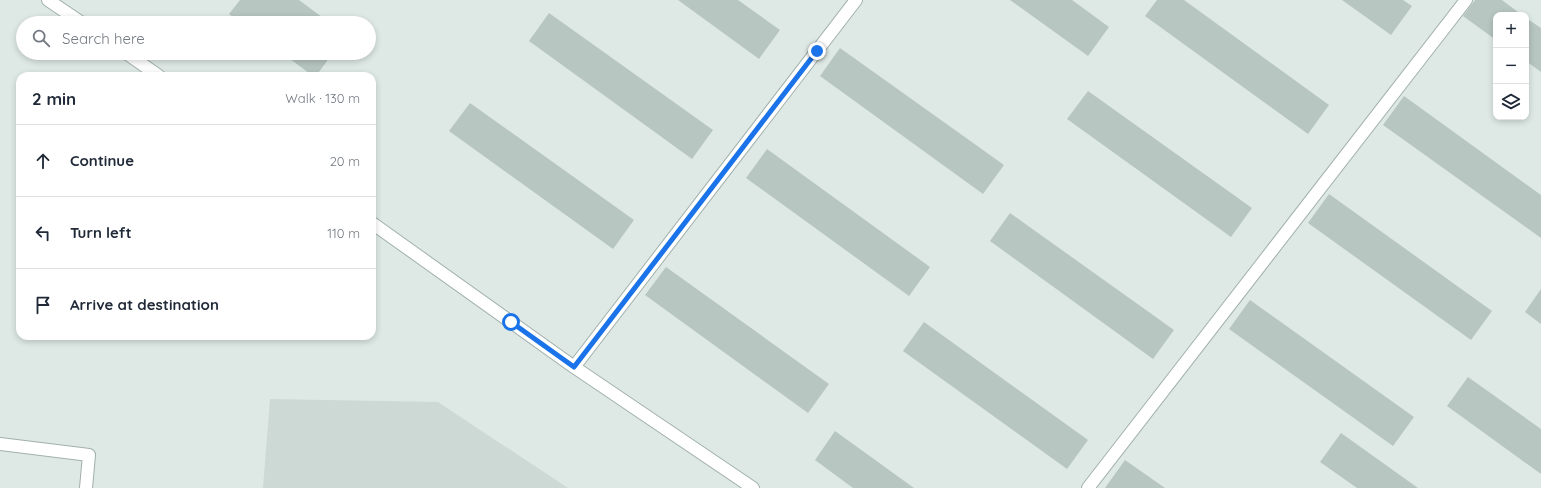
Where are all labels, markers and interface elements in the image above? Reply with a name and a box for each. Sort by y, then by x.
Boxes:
map controls [1493,12,1529,120]
button: + [1493,12,1529,48]
search box [16,16,376,60]
icon: search [30,27,52,49]
text: Search here [62,29,145,48]
route end [808,42,826,60]
button: − [1493,48,1529,84]
button: layers [1493,84,1529,120]
text: 2 min [32,88,76,109]
text: Walk · 130 m [285,90,360,106]
icon: ahead [32,150,54,172]
text: Continue [70,151,134,170]
text: 20 m [330,153,360,169]
icon: left [32,222,54,244]
text: Turn left [70,223,132,242]
text: 110 m [327,225,360,241]
icon: arrive [32,294,54,316]
text: Arrive at destination [70,295,219,314]
route start [502,313,520,331]

